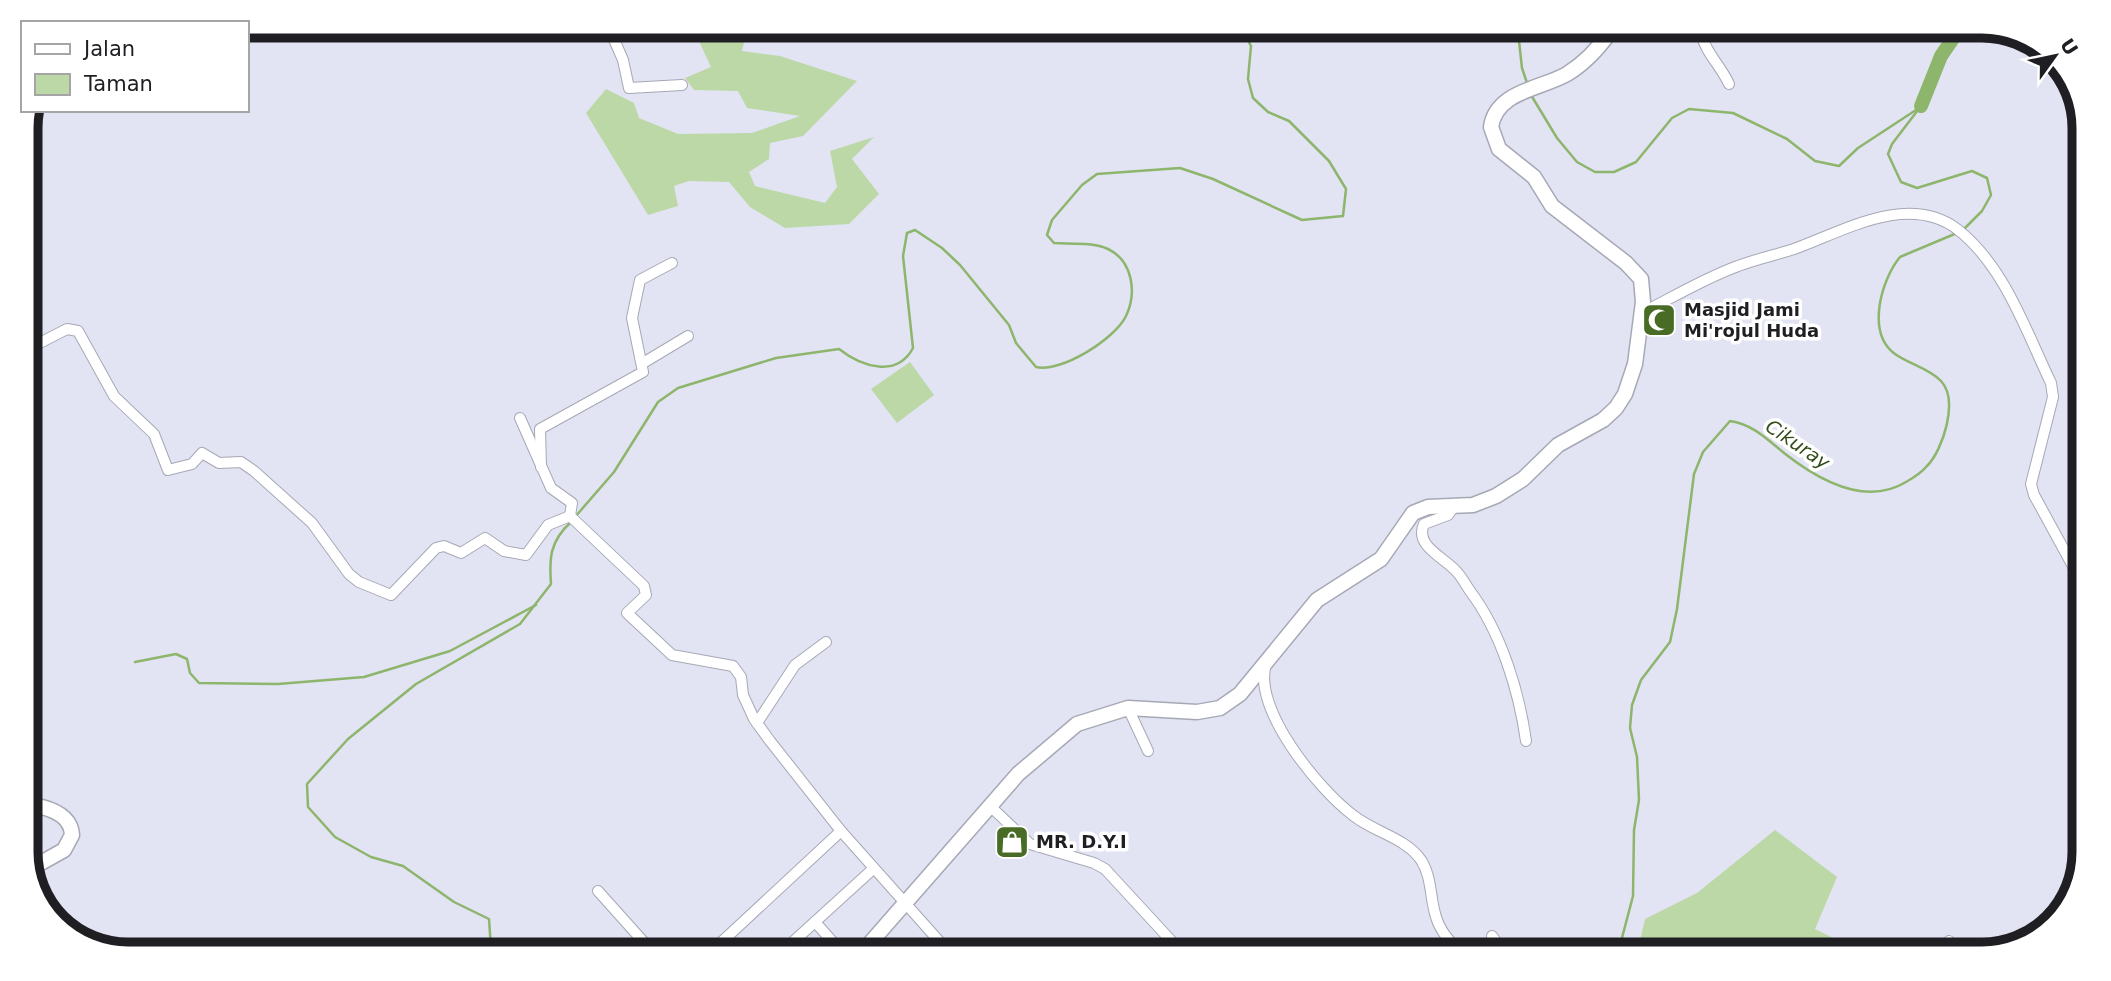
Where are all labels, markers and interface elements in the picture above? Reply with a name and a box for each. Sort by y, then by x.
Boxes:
legend [21,21,248,112]
north arrow [2020,21,2090,91]
text: U [2056,34,2083,59]
text: Jalan [82,37,135,61]
text: Taman [83,72,153,96]
place label: Masjid Jami Mi'rojul Huda [1684,299,1819,341]
mosque icon: Masjid Jami Mi'rojul Huda [1640,301,1678,339]
water label: Cikuray [1762,415,1835,474]
shop icon: MR. D.Y.I [993,823,1031,861]
place label: MR. D.Y.I [1036,831,1127,852]

